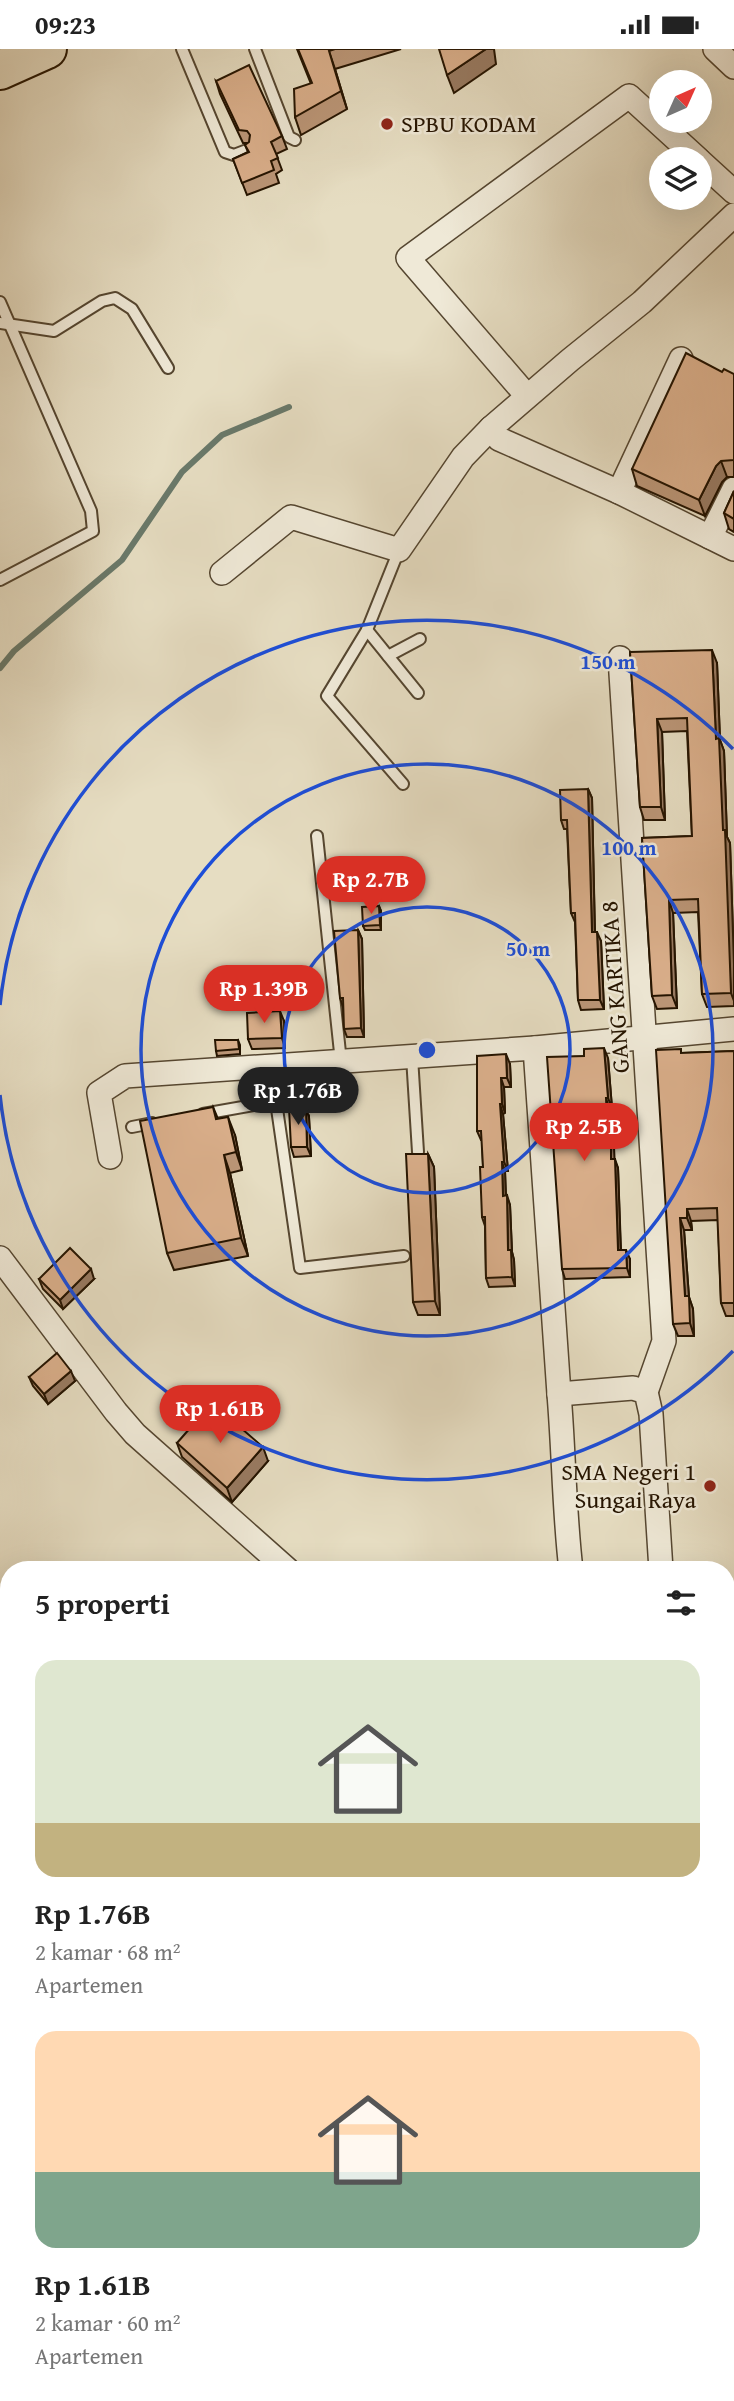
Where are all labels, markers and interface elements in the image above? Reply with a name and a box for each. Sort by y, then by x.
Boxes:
text: 09:23 [35,5,96,44]
north arrow [649,70,712,133]
map controls [649,70,712,210]
place label: SPBU KODAM [401,106,537,141]
marker: SPBU KODAM [379,116,395,132]
button: layers [649,147,712,210]
text: 150 m [580,646,636,677]
text: 100 m [601,832,657,863]
pin: Rp 2.7B [306,857,436,916]
text: Rp 2.7B [333,862,409,895]
street label: GANG KARTIKA 8 [591,900,638,1074]
text: 50 m [506,933,550,964]
pin: Rp 1.39B [192,965,336,1025]
text: Rp 1.39B [220,971,308,1004]
centre of rings [415,1038,439,1062]
pin: Rp 1.76B [226,1067,370,1127]
text: Rp 1.76B [254,1073,342,1106]
pin: Rp 2.5B [519,1103,649,1163]
text: Rp 2.5B [546,1109,622,1142]
pin: Rp 1.61B [148,1385,292,1445]
text: Rp 1.61B [176,1391,264,1424]
place label: SMA Negeri 1 Sungai Raya [561,1454,697,1517]
marker: SMA Negeri 1 Sungai Raya [702,1478,718,1494]
text: 5 properti [35,1581,170,1625]
icon: filters [662,1584,700,1622]
icon: home [305,1706,431,1832]
text: Rp 1.76B [35,1891,151,1935]
text: 2 kamar · 68 m² [35,1935,181,1968]
text: Apartemen [35,1968,143,2001]
icon: home [305,2077,431,2203]
text: Rp 1.61B [35,2262,151,2306]
text: 2 kamar · 60 m² [35,2306,181,2339]
text: Apartemen [35,2339,143,2372]

